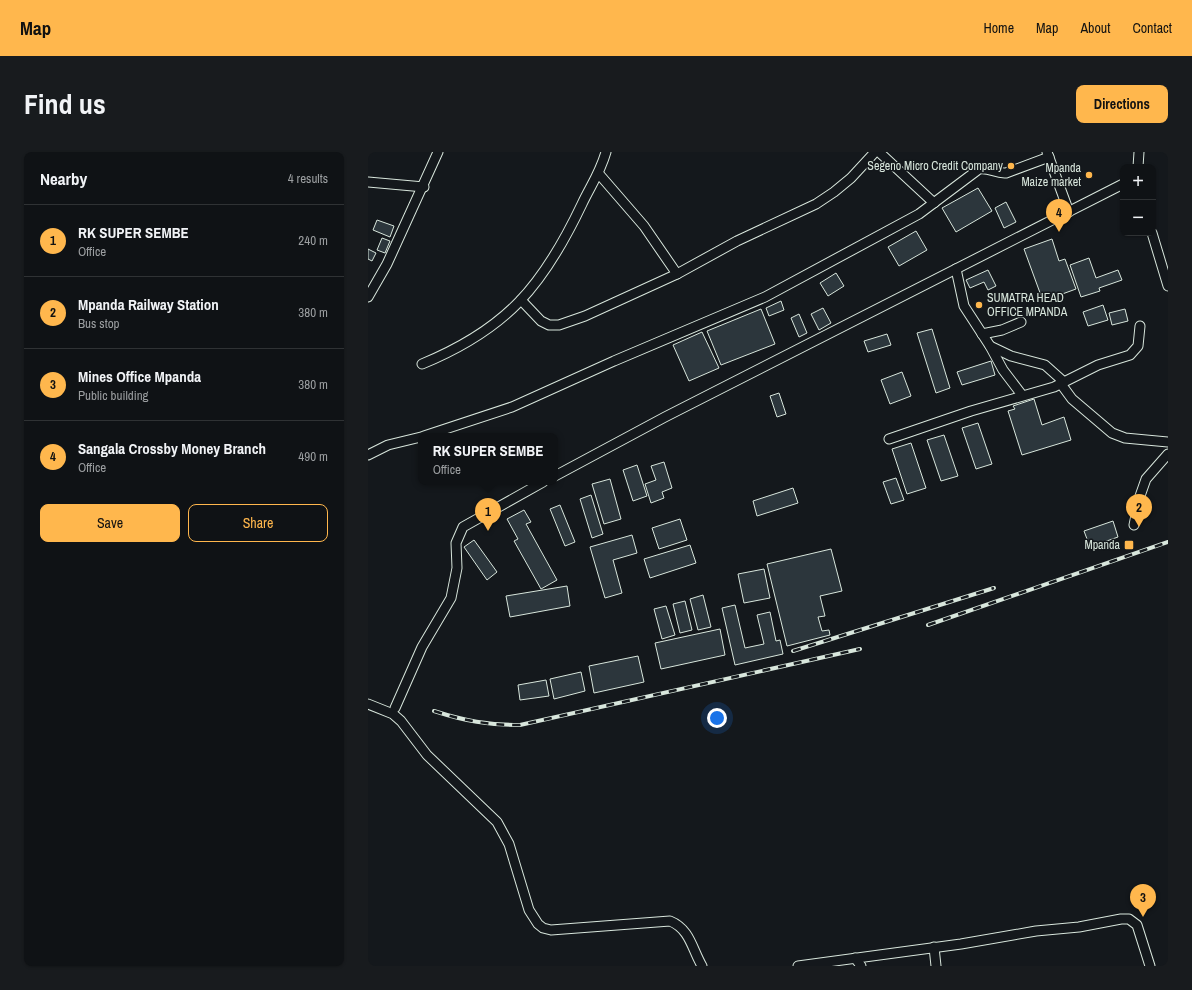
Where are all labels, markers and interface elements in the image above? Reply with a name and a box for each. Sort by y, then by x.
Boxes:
text: Map [20,15,51,41]
text: Home [983,19,1014,37]
text: Map [1036,19,1058,37]
text: About [1080,19,1110,37]
text: Contact [1132,19,1172,37]
text: Find us [24,85,106,123]
button: Directions [1076,85,1168,123]
place label: Segeno Micro Credit Company [867,158,1003,174]
place label: Mpanda Maize market [1021,160,1082,190]
marker: Segeno Micro Credit Company [1006,161,1016,171]
map controls [1120,164,1156,236]
button: + [1120,164,1156,200]
text: Nearby [40,167,87,190]
text: 4 results [288,170,328,187]
marker: Mpanda Maize market [1084,170,1094,180]
pin: 4 [1046,199,1072,232]
button: − [1120,200,1156,236]
text: RK SUPER SEMBE [78,222,189,243]
text: 1 [50,232,56,249]
text: 240 m [298,232,328,249]
text: Office [78,243,106,260]
place label: SUMATRA HEAD OFFICE MPANDA [987,290,1068,320]
text: Mpanda Railway Station [78,294,219,315]
marker: SUMATRA HEAD OFFICE MPANDA [974,300,984,310]
text: 2 [50,304,56,321]
text: 380 m [298,304,328,321]
text: Bus stop [78,315,119,332]
text: Mines Office Mpanda [78,366,201,387]
text: 3 [50,376,56,393]
text: 380 m [298,376,328,393]
text: Public building [78,387,149,404]
popup [418,433,558,485]
text: Sangala Crossby Money Branch [78,438,266,459]
text: RK SUPER SEMBE [433,440,543,461]
text: 4 [50,448,56,465]
text: 490 m [298,448,328,465]
text: Office [78,459,106,476]
text: Office [433,461,461,478]
pin: 2 [1126,494,1152,527]
pin: 1 [475,498,501,531]
button: Save [40,504,180,542]
button: Share [188,504,328,542]
place label: Mpanda [1084,537,1121,553]
marker: Mpanda [1123,539,1135,551]
your location [707,708,727,728]
pin: 3 [1130,884,1156,917]

